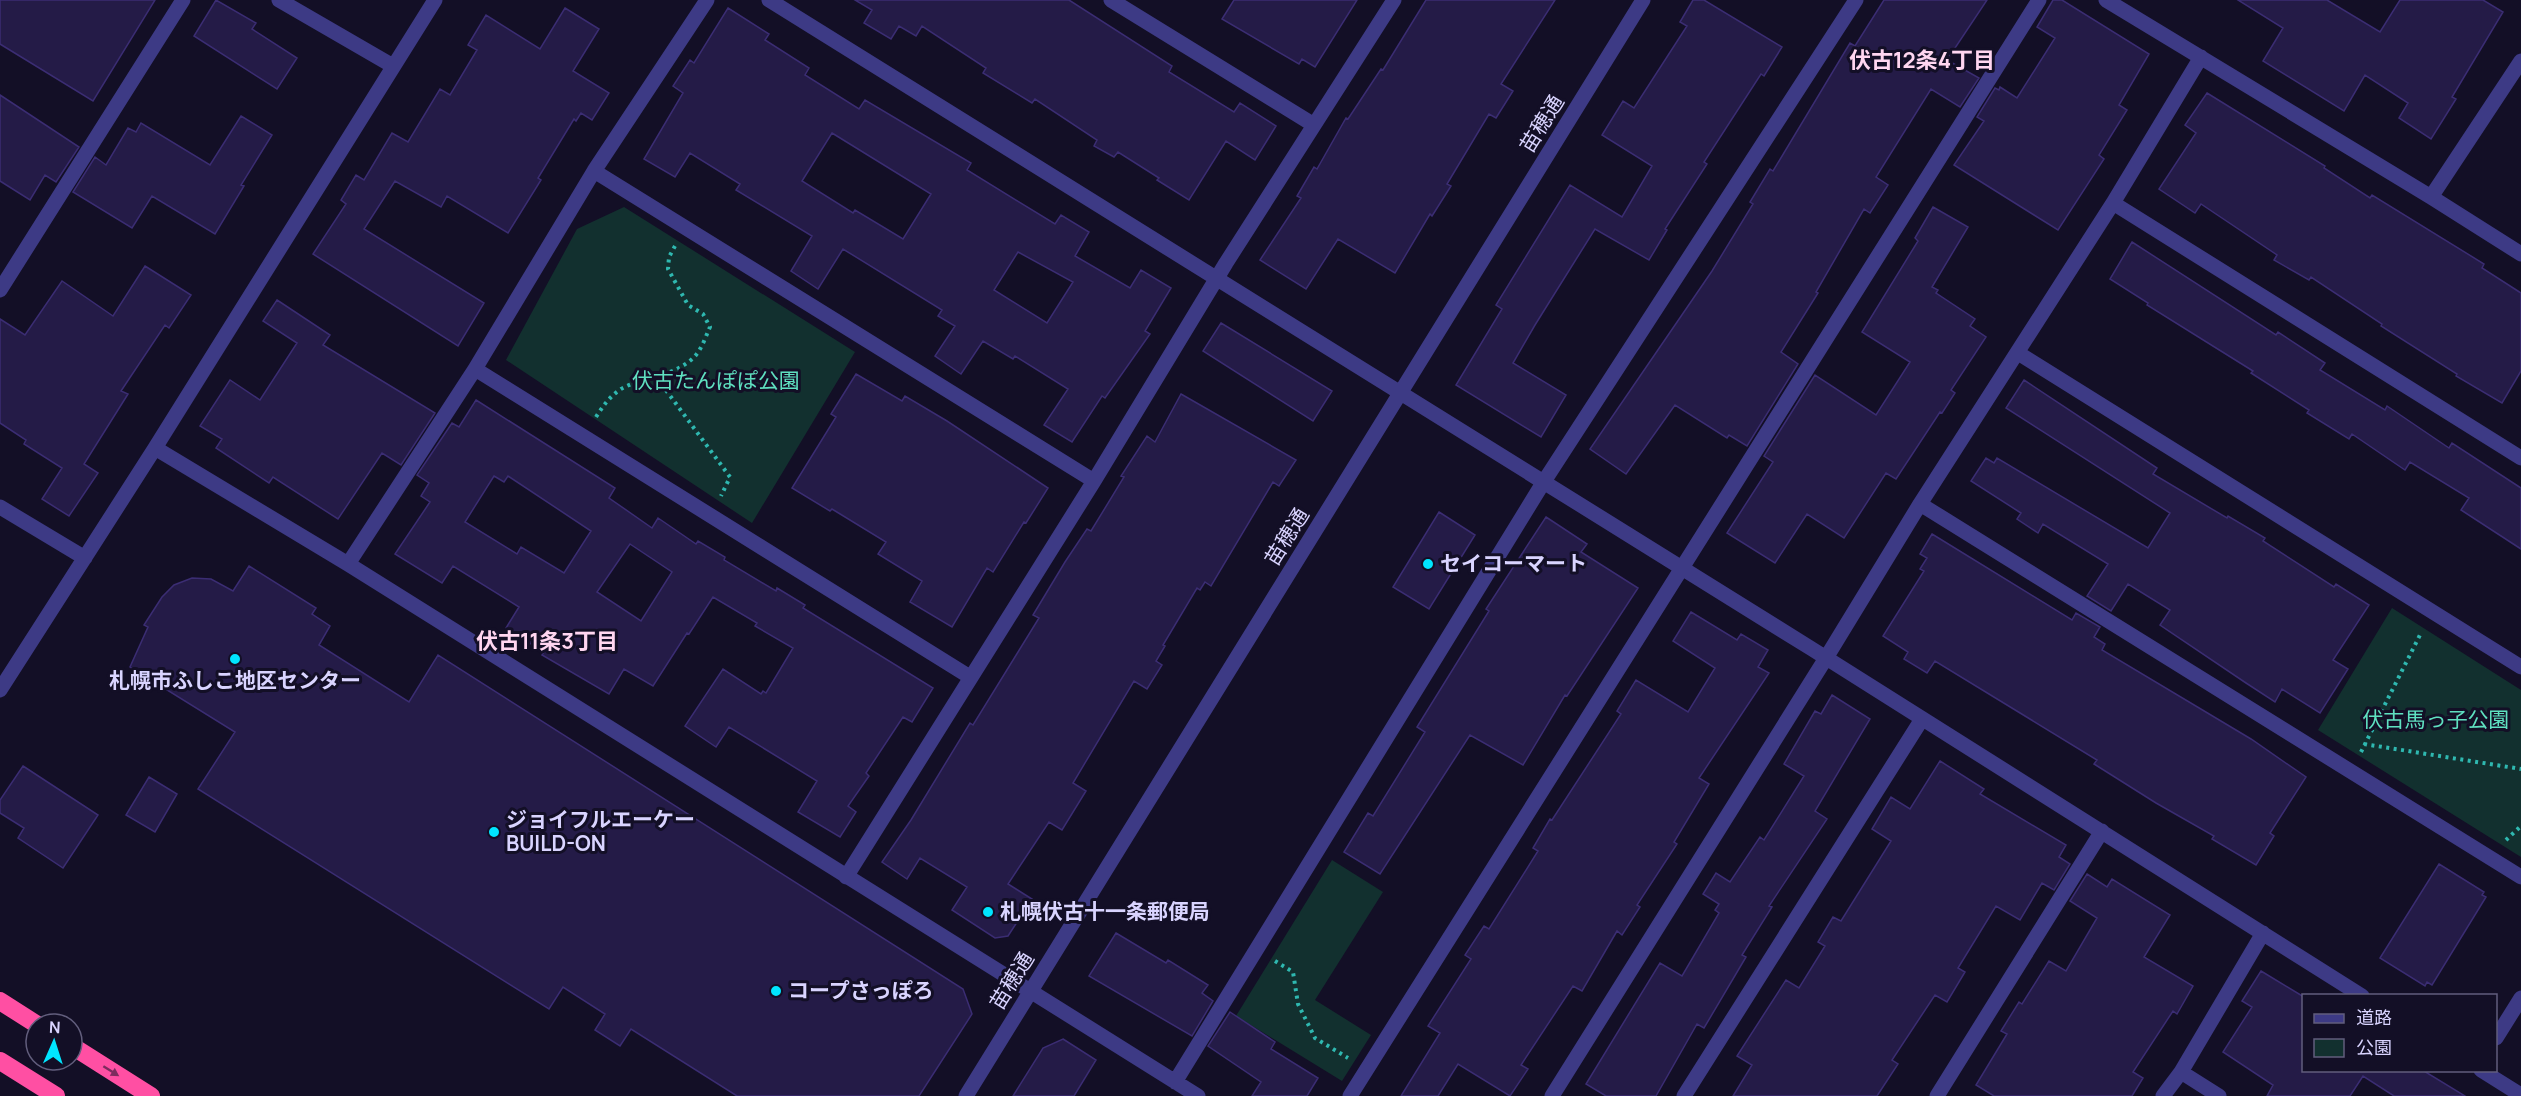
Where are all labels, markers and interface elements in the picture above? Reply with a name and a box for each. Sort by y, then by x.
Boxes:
district label: 伏古12条4丁目 [1849,45,1995,75]
street label: 苗穂通 [1513,89,1570,158]
park label: 伏古たんぽぽ公園 [632,366,800,394]
street label: 苗穂通 [1258,502,1315,571]
place label: セイコーマート [1440,549,1587,577]
marker: セイコーマート [1421,557,1435,571]
district label: 伏古11条3丁目 [476,626,618,656]
marker: 札幌市ふしこ地区センター [228,652,242,666]
place label: 札幌市ふしこ地区センター [109,666,361,694]
park label: 伏古馬っ子公園 [2363,705,2510,733]
place label: ジョイフルエーケー BUILD-ON [506,805,695,857]
marker: ジョイフルエーケー BUILD-ON [487,825,501,839]
place label: 札幌伏古十一条郵便局 [1000,897,1210,925]
marker: 札幌伏古十一条郵便局 [981,905,995,919]
street label: 苗穂通 [983,946,1040,1015]
place label: コープさっぽろ [788,976,934,1004]
marker: コープさっぽろ [769,984,783,998]
legend [2302,994,2497,1072]
text: 道路 [2356,1005,2392,1029]
north arrow [24,1012,84,1072]
text: N [48,1016,61,1038]
text: 公園 [2356,1035,2392,1059]
one-way arrow [103,1066,119,1077]

